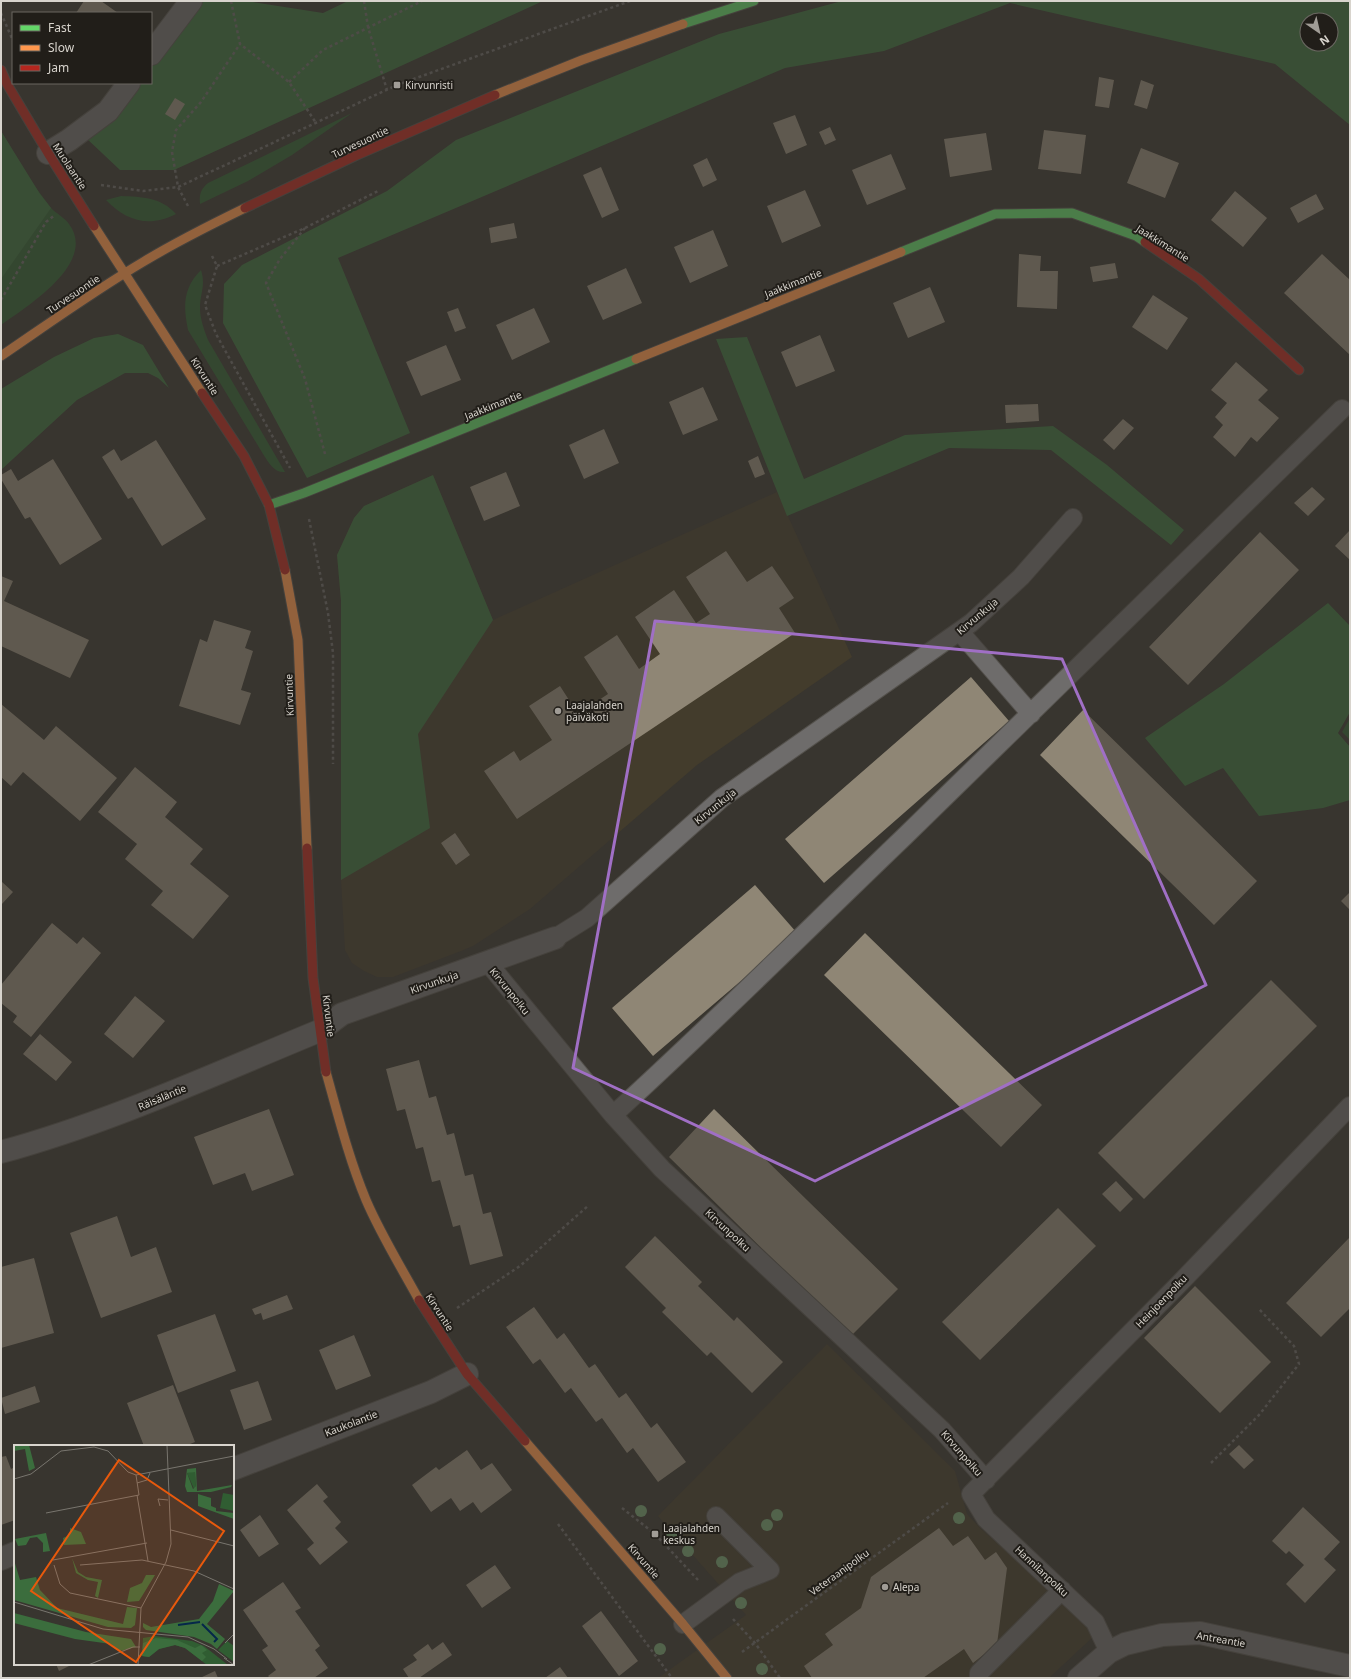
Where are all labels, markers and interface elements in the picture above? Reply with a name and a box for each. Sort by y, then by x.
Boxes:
legend [12,12,152,84]
north arrow [1299,12,1339,52]
text: Fast [48,19,72,36]
text: N [1317,32,1333,49]
text: Slow [48,39,75,56]
text: Jam [47,59,69,76]
place label: Kirvunristi [405,78,453,92]
marker: Kirvunristi [392,80,402,90]
street label: Turvesuontie [329,123,391,161]
street label: Muolaantie [50,140,91,192]
street label: Jaakkimantie [1133,221,1193,265]
street label: Jaakkimantie [762,265,824,301]
street label: Turvesuontie [44,271,103,317]
street label: Kirvuntie [188,355,223,398]
street label: Jaakkimantie [462,387,524,423]
street label: Kirvunkuja [953,595,1001,637]
street label: Kirvuntie [281,673,297,716]
place label: Laajalahden päiväkoti [566,698,623,724]
marker: Laajalahden päiväkoti [553,706,563,716]
street label: Kirvunkuja [691,785,739,827]
street label: Kirvunpolku [487,965,533,1017]
street label: Kirvunkuja [408,967,460,997]
street label: Kirvuntie [319,994,339,1038]
street label: Räisäläntie [136,1080,189,1113]
street label: Kirvunpolku [703,1206,753,1254]
street label: Heinjoenpolku [1132,1271,1190,1331]
street label: Kirvuntie [423,1291,458,1334]
street label: Kaukolantie [323,1406,380,1439]
street label: Kirvunpolku [938,1427,986,1479]
inset map [14,1445,234,1665]
place label: Laajalahden keskus [663,1521,720,1547]
marker: Laajalahden keskus [650,1529,660,1539]
street label: Kirvuntie [625,1540,663,1582]
street label: Hannilanpolku [1012,1542,1072,1600]
street label: Veteraanipolku [806,1545,872,1599]
place label: Alepa [893,1580,919,1594]
marker: Alepa [880,1582,890,1592]
street label: Antreantie [1195,1628,1247,1650]

